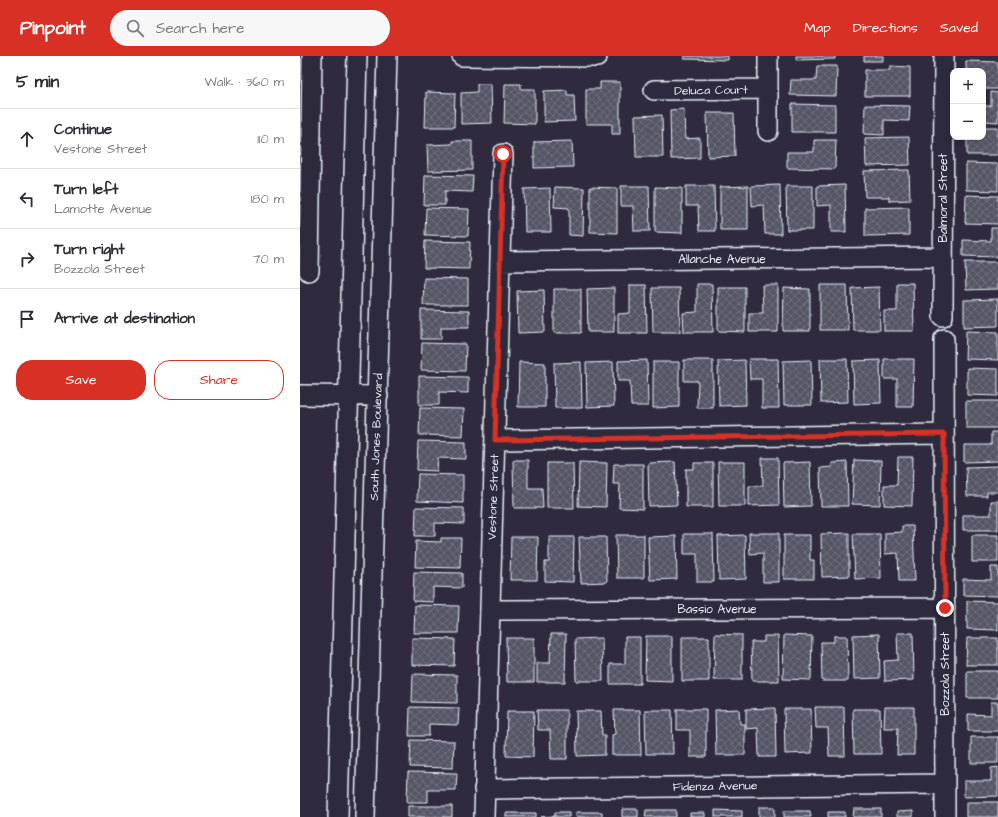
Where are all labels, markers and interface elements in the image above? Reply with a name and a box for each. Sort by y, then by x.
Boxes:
search box [110,10,390,46]
text: Pinpoint [20,15,86,42]
icon: search [124,17,146,39]
text: Search here [156,18,244,39]
text: Map [804,18,831,38]
text: Directions [853,18,918,38]
text: Saved [940,18,978,38]
map controls [950,68,986,140]
button: + [950,68,986,104]
text: 5 min [16,70,59,94]
text: Walk · 360 m [205,73,284,91]
street label: Deluca Court [674,81,748,100]
button: − [950,104,986,140]
text: Continue [54,119,112,140]
icon: ahead [16,128,38,150]
text: 110 m [257,130,284,148]
text: Vestone Street [54,140,147,158]
route start [494,145,512,163]
street label: Balmoral Street [935,153,952,243]
text: Turn left [54,179,118,200]
icon: left [16,188,38,210]
text: 180 m [250,190,284,208]
text: Lamotte Avenue [54,200,152,218]
text: Turn right [54,239,125,260]
icon: right [16,248,38,270]
text: 70 m [252,250,284,268]
street label: Allanche Avenue [678,251,766,268]
text: Bozzola Street [54,260,145,278]
icon: arrive [16,308,38,330]
text: Arrive at destination [54,308,195,329]
button: Save [16,360,146,400]
button: Share [154,360,284,400]
street label: South Jones Boulevard [366,373,387,501]
street label: Vestone Street [484,454,503,540]
route end [936,599,954,617]
street label: Bassio Avenue [677,601,757,618]
street label: Bozzola Street [937,632,954,716]
street label: Fidenza Avenue [673,777,758,796]

